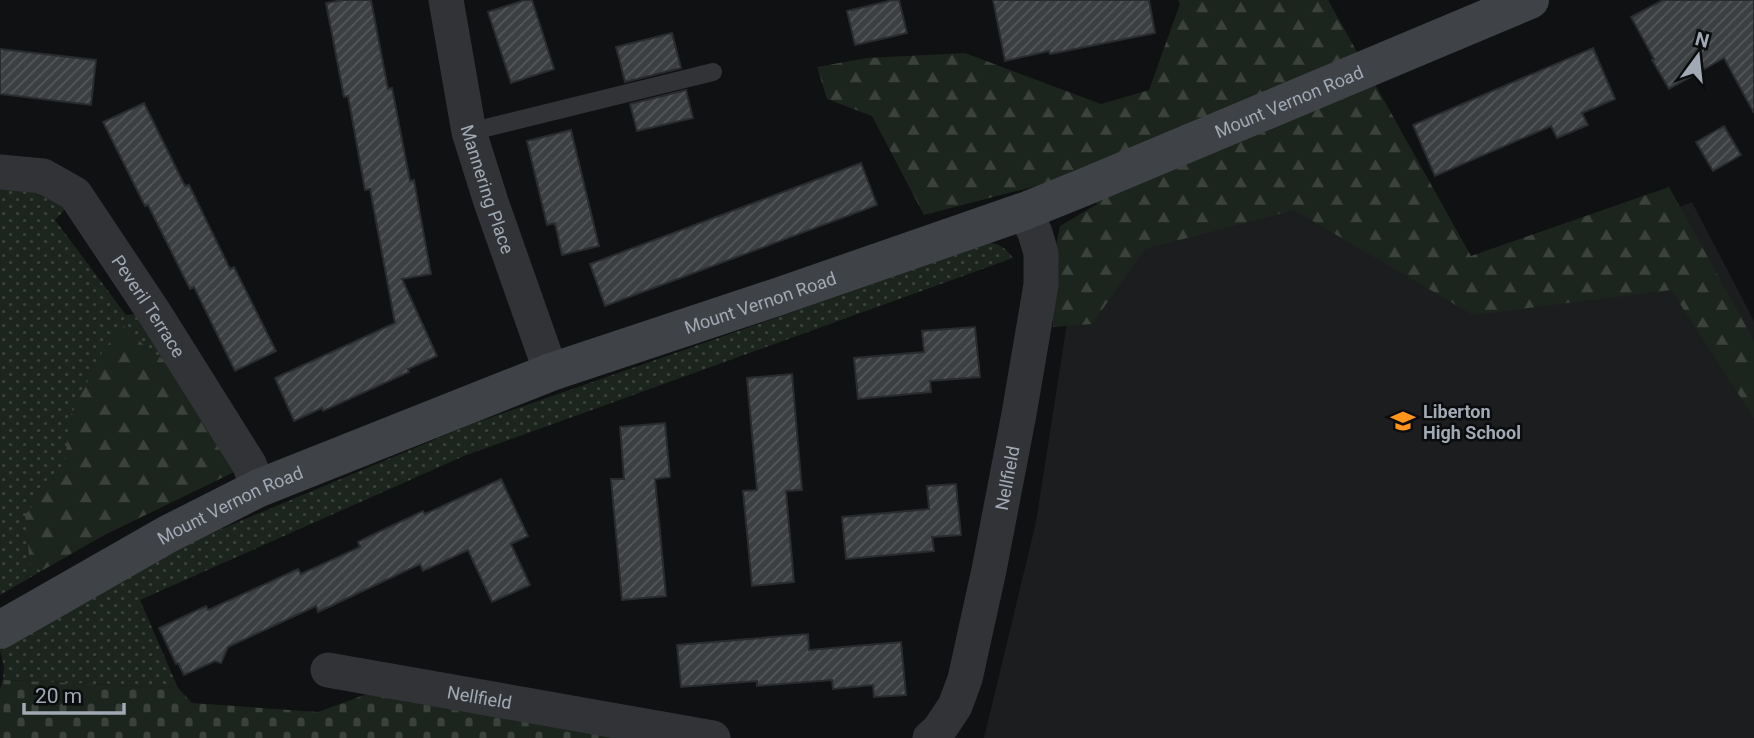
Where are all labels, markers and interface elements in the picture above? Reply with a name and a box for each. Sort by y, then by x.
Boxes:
north arrow [1663,21,1733,91]
text: N [1693,27,1712,53]
street label: Mount Vernon Road [1211,61,1366,142]
street label: Mannering Place [457,122,519,256]
street label: Peveril Terrace [108,251,190,361]
street label: Mount Vernon Road [681,267,839,338]
place label: Liberton High School [1423,401,1521,443]
school or university icon: Liberton High School [1389,407,1417,435]
street label: Nellfield [990,444,1023,512]
street label: Mount Vernon Road [153,461,306,549]
scale bar [24,672,124,716]
street label: Nellfield [446,681,514,713]
text: 20 m [35,684,82,708]

